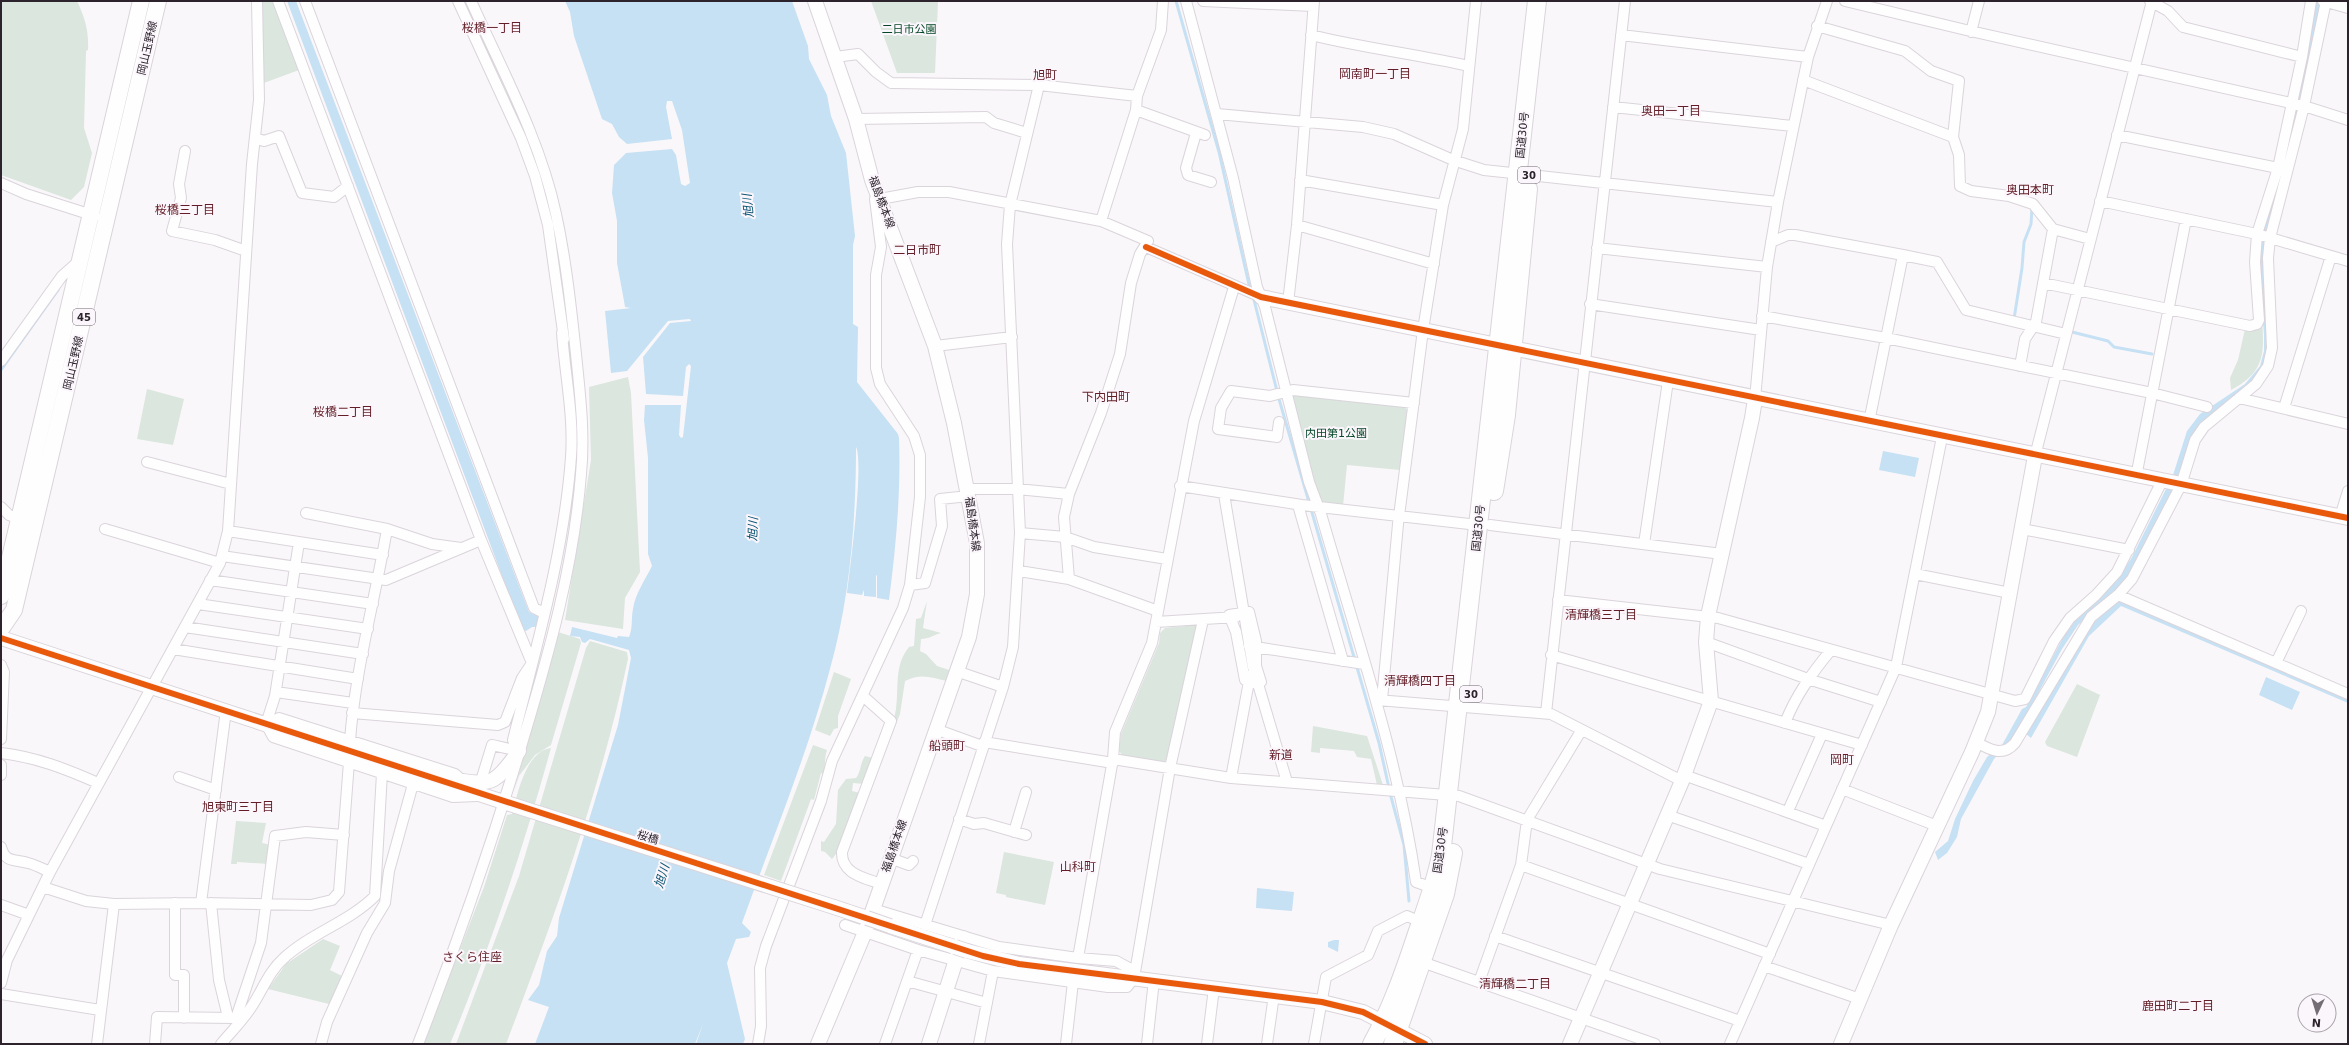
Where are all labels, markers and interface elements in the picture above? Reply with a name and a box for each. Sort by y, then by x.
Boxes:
street label: 岡山玉野線 [135,20,160,76]
district label: 桜橋一丁目 [462,21,522,35]
park label: 二日市公園 [882,23,937,36]
district label: 岡南町一丁目 [1339,67,1411,81]
district label: 旭町 [1033,68,1057,82]
district label: 奥田一丁目 [1641,104,1701,118]
street label: 国道30号 [1514,111,1531,159]
road number: 30 [1518,167,1540,183]
street label: 福島橋本線 [866,174,897,230]
district label: 奥田本町 [2006,183,2054,197]
water label: 旭川 [740,191,756,219]
district label: 桜橋三丁目 [155,203,215,217]
district label: 二日市町 [893,243,941,257]
road number: 45 [73,309,95,325]
street label: 岡山玉野線 [61,335,86,391]
district label: 下内田町 [1082,390,1130,404]
district label: 桜橋二丁目 [313,405,373,419]
park label: 内田第1公園 [1305,427,1367,440]
street label: 福島橋本線 [962,496,983,552]
street label: 国道30号 [1470,504,1487,552]
water label: 旭川 [746,515,760,541]
district label: 清輝橋三丁目 [1565,608,1637,622]
district label: 清輝橋四丁目 [1384,674,1456,688]
road number: 30 [1460,686,1482,702]
district label: 船頭町 [929,739,965,753]
district label: 新道 [1269,748,1293,762]
district label: 岡町 [1830,753,1854,767]
district label: 旭東町三丁目 [202,800,274,814]
street label: 福島橋本線 [879,818,910,874]
street label: 国道30号 [1431,826,1450,874]
street label: 桜橋 [635,828,660,847]
district label: 山科町 [1060,860,1096,874]
water label: 旭川 [652,861,673,890]
district label: さくら住座 [442,950,502,964]
district label: 清輝橋二丁目 [1479,977,1551,991]
north arrow [2297,993,2337,1033]
district label: 鹿田町二丁目 [2142,999,2214,1013]
text: N [2311,1016,2321,1029]

